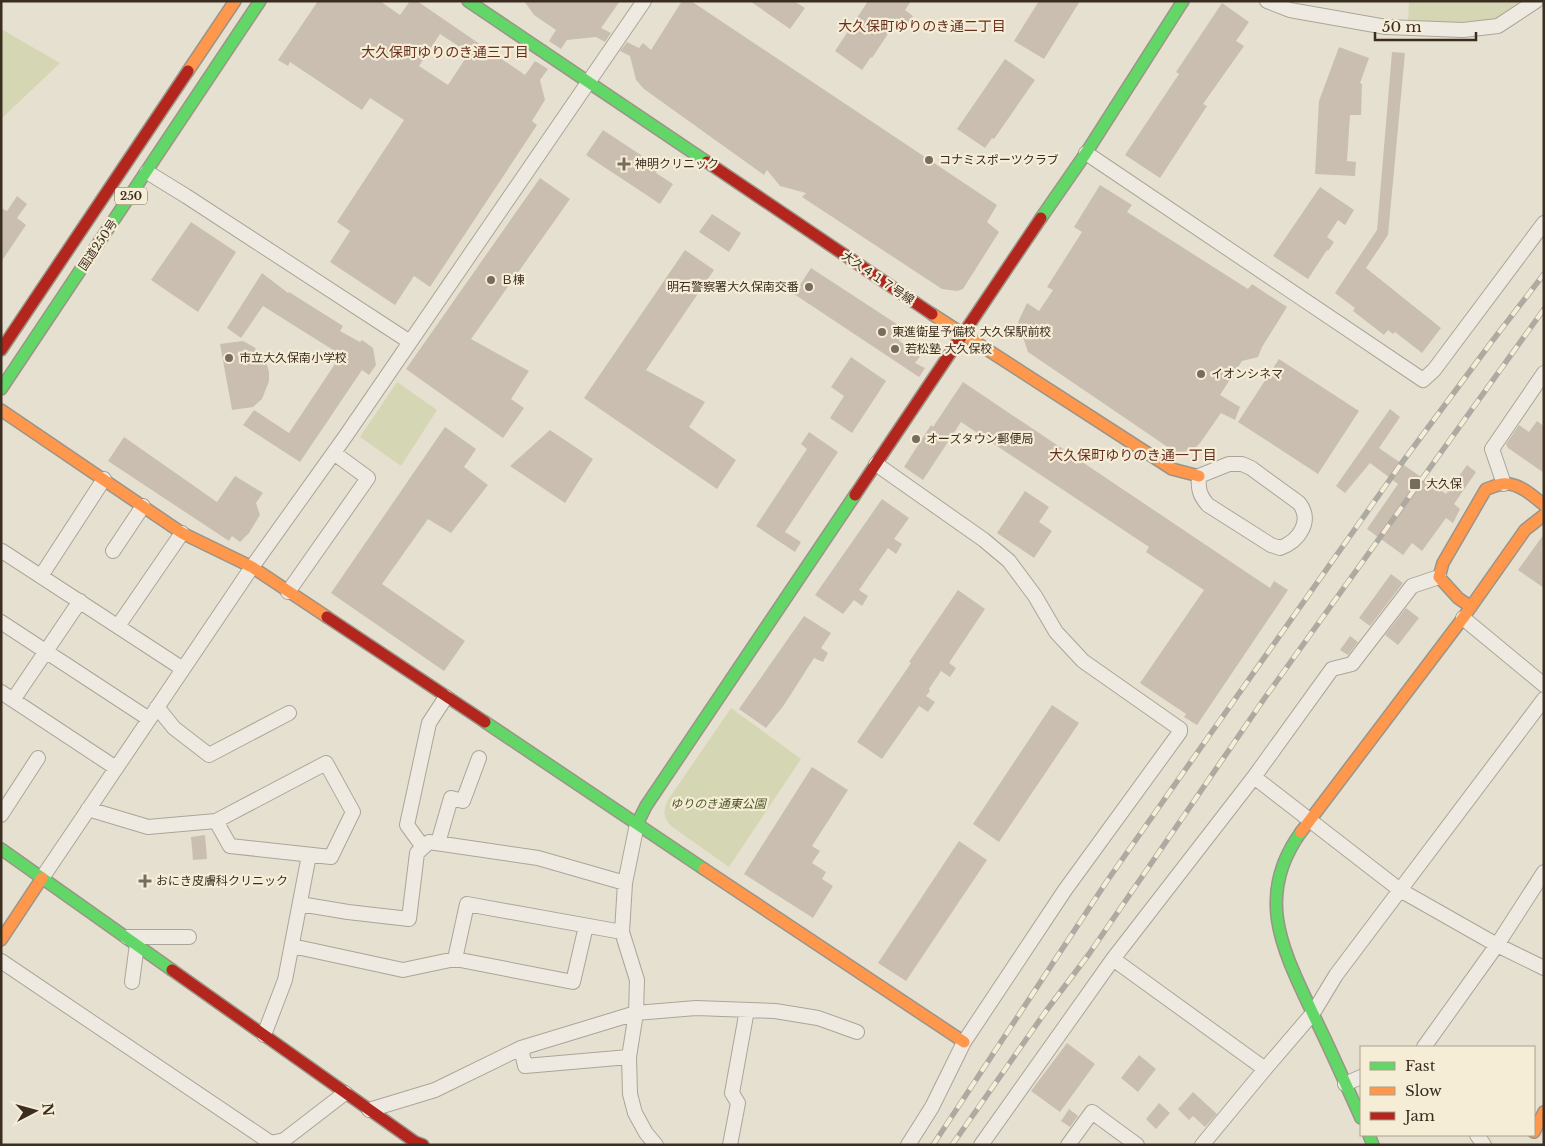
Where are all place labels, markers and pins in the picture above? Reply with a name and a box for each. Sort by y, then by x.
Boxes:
place label: コナミスポーツクラブ [939,152,1059,167]
marker: コナミスポーツクラブ [923,154,935,166]
place label: 神明クリニック [635,156,719,171]
marker: 神明クリニック [617,157,631,171]
place label: Ｂ棟 [501,272,525,287]
marker: Ｂ棟 [485,274,497,286]
place label: 明石警察署大久保南交番 [667,279,799,294]
marker: 明石警察署大久保南交番 [803,281,815,293]
place label: 東進衛星予備校 大久保駅前校 [892,324,1051,339]
marker: 東進衛星予備校 大久保駅前校 [876,326,888,338]
place label: 若松塾 大久保校 [905,341,992,356]
marker: 若松塾 大久保校 [889,343,901,355]
place label: 市立大久保南小学校 [239,350,347,365]
marker: 市立大久保南小学校 [223,352,235,364]
place label: イオンシネマ [1211,366,1283,381]
marker: イオンシネマ [1195,368,1207,380]
place label: オーズタウン郵便局 [926,431,1033,446]
marker: オーズタウン郵便局 [910,433,922,445]
place label: 大久保 [1426,476,1462,491]
marker: 大久保 [1408,477,1422,491]
place label: おにき皮膚科クリニック [156,873,288,888]
marker: おにき皮膚科クリニック [138,874,152,888]

